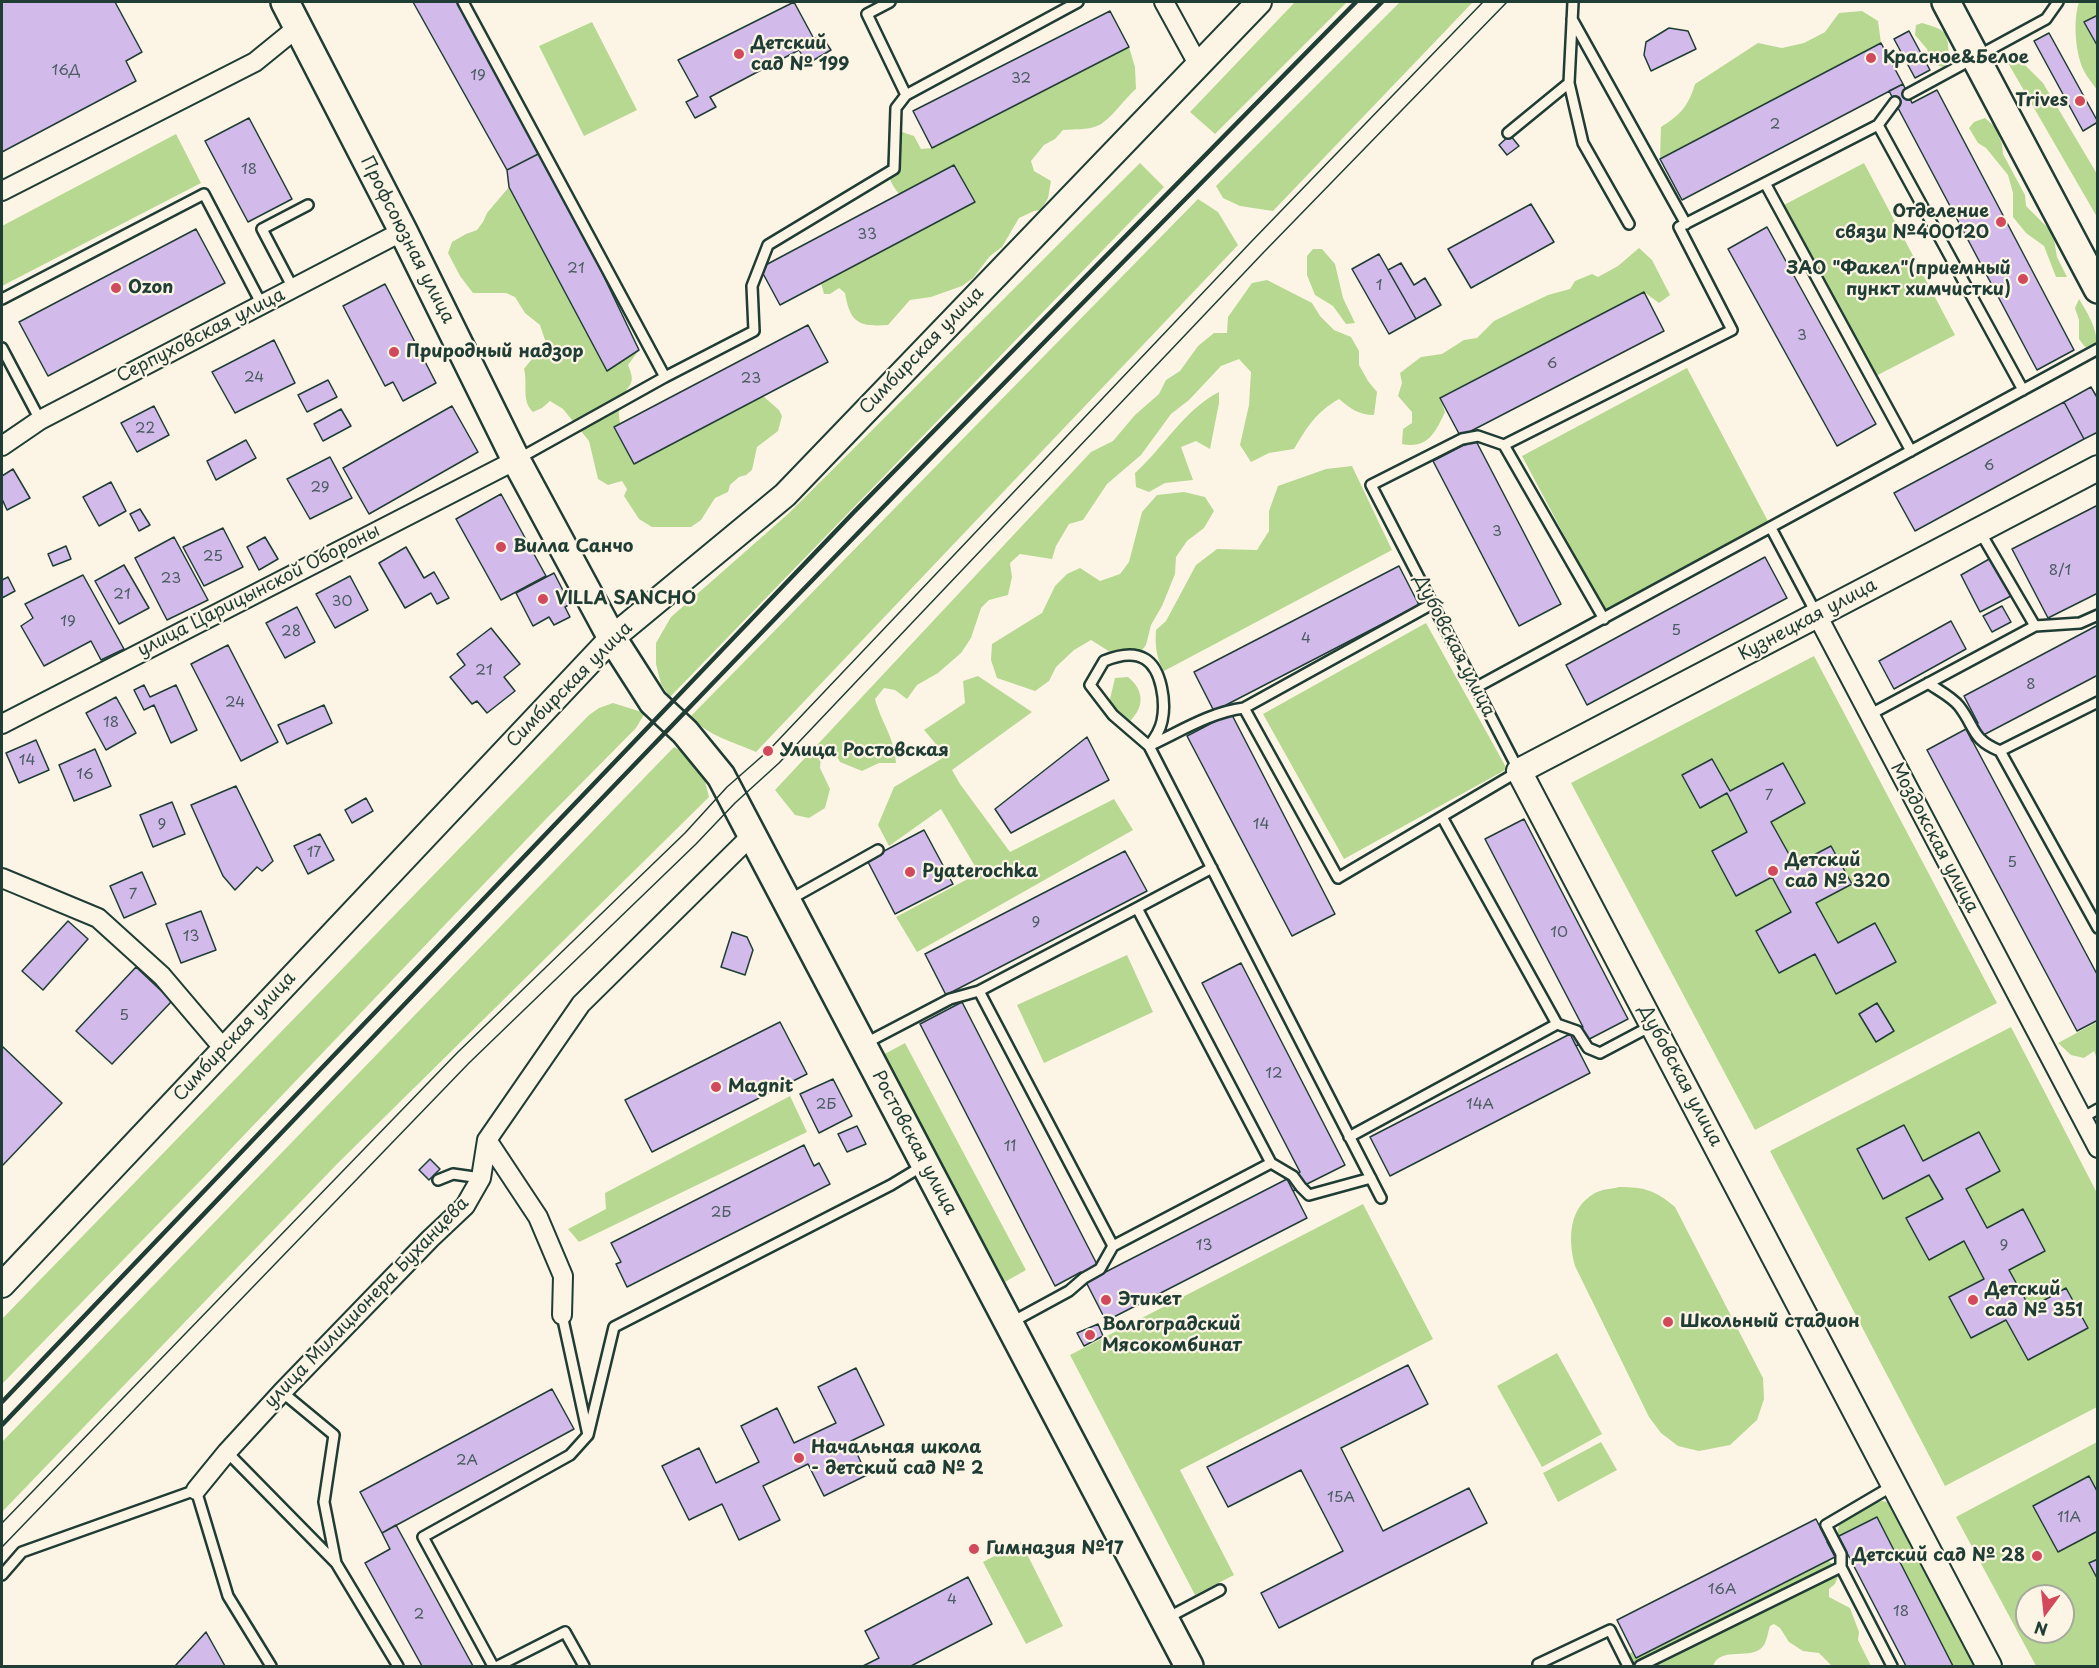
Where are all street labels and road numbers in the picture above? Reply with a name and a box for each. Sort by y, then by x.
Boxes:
street label: Профсоюзная улица [355,153,459,327]
street label: Симбирская улица [855,283,989,419]
street label: Серпуховская улица [113,284,289,388]
street label: улица Царицынской Обороны [134,520,384,662]
street label: Дубовская улица [1409,571,1499,721]
street label: Кузнецкая улица [1735,574,1881,666]
street label: Симбирская улица [503,618,637,752]
street label: Моздокская улица [1885,759,1983,917]
street label: Симбирская улица [169,968,301,1106]
street label: Дубовская улица [1634,1002,1726,1150]
street label: Ростовская улица [867,1067,961,1219]
street label: улица Милиционера Буханцева [260,1193,474,1413]

